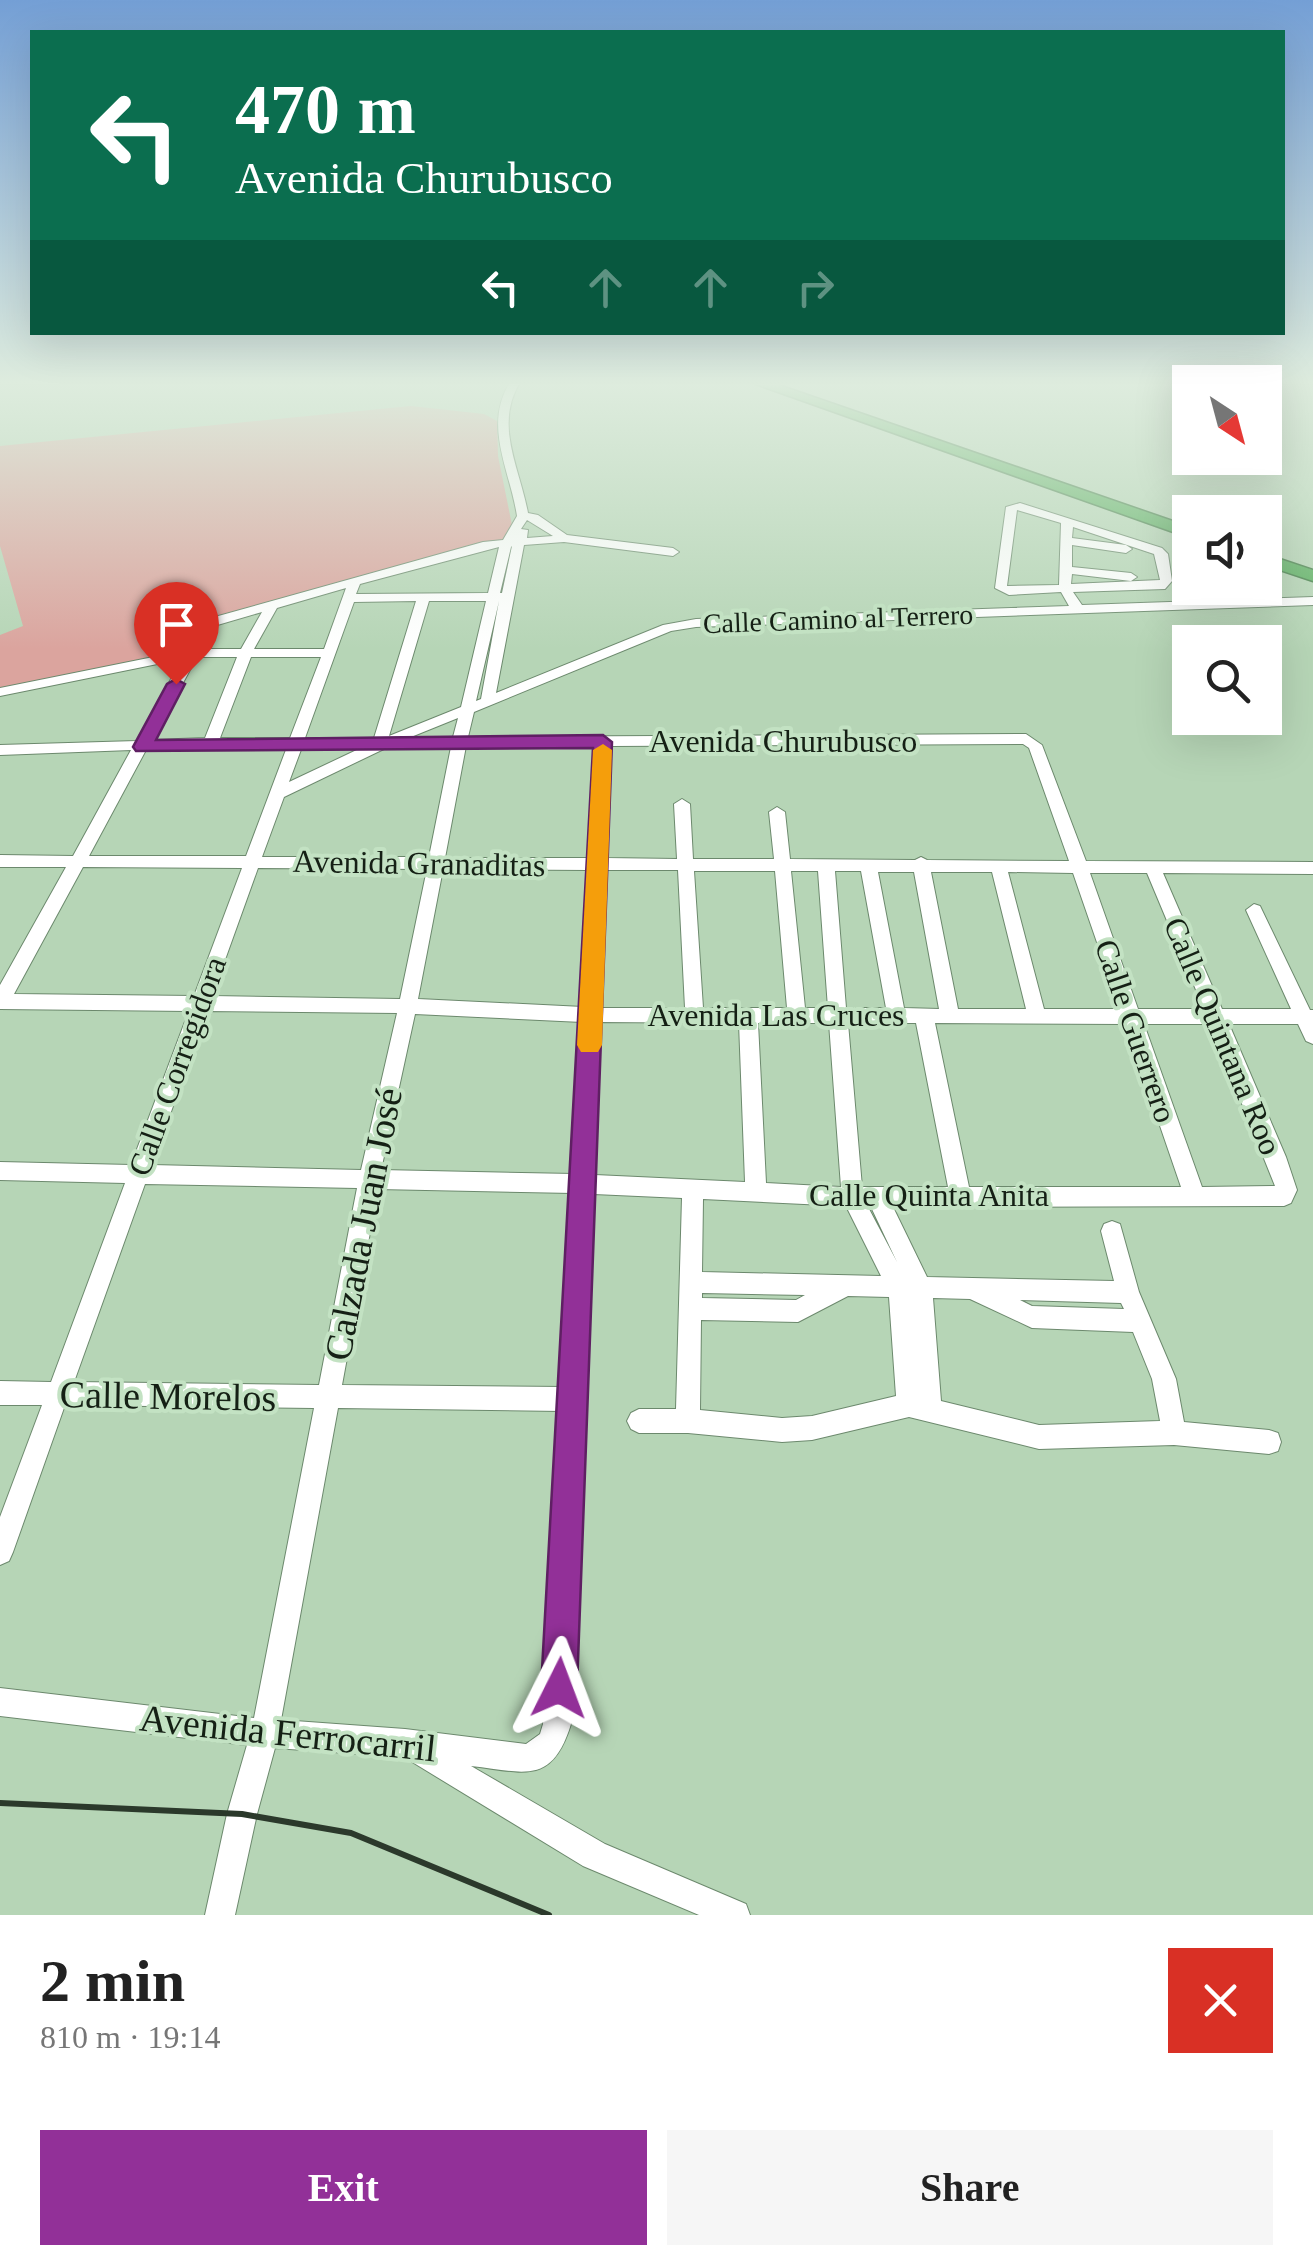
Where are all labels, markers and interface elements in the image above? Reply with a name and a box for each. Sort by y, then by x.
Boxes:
icon: left [70,70,200,200]
text: 470 m [235,71,416,148]
text: Avenida Churubusco [235,153,613,203]
icon: left [473,260,528,315]
icon: ahead [578,260,633,315]
icon: ahead [683,260,738,315]
icon: right [788,260,843,315]
north arrow [1172,365,1282,475]
map controls [1172,365,1282,735]
button: sound [1172,495,1282,605]
pin [134,582,219,685]
icon: arrive [149,597,204,652]
street label: Calle Camino al Terrero [702,599,974,639]
button: search [1172,625,1282,735]
street label: Avenida Churubusco [649,723,917,759]
street label: Avenida Granaditas [292,843,546,883]
street label: Calle Quintana Roo [1157,912,1289,1160]
street label: Calle Guerrero [1088,935,1184,1127]
street label: Calle Corregidora [121,952,233,1180]
street label: Avenida Las Cruces [647,997,905,1033]
street label: Calzada Juan José [316,1084,410,1364]
street label: Calle Quinta Anita [809,1177,1049,1213]
street label: Calle Morelos [59,1373,277,1419]
position arrow [507,1636,611,1740]
street label: Avenida Ferrocarril [138,1697,438,1769]
text: 2 min [40,1948,185,2014]
button: close [1168,1948,1273,2053]
text: 810 m · 19:14 [40,2019,220,2055]
button: Exit [40,2130,647,2245]
button: Share [667,2130,1273,2245]

